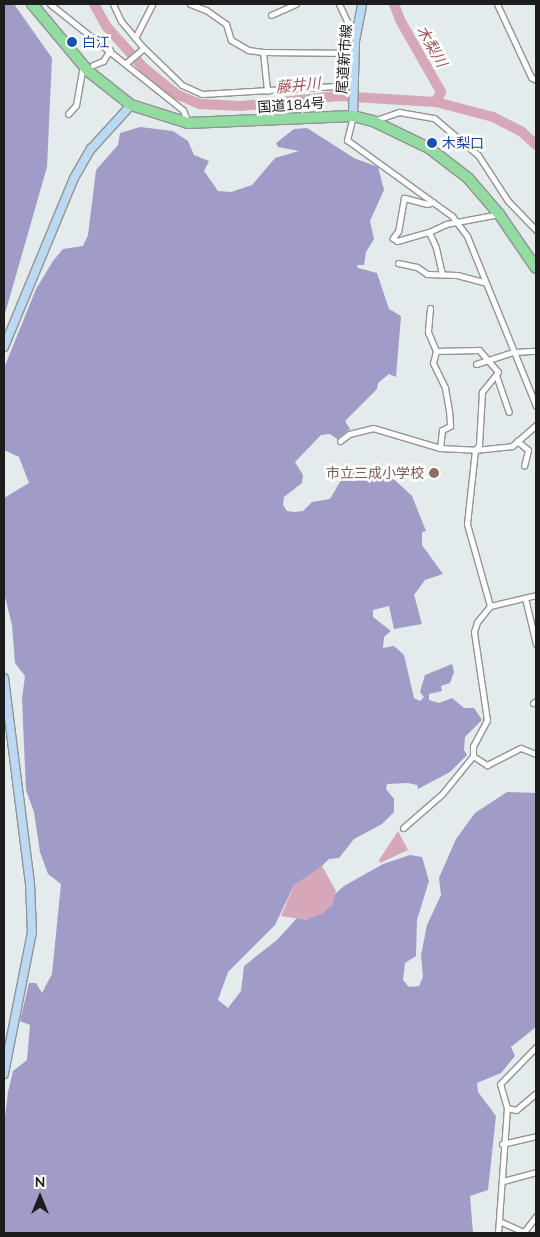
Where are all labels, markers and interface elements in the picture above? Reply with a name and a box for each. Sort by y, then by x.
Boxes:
water label: 木梨川 [413,22,451,70]
street label: 尾道新市線 [333,23,355,95]
place label: 白江 [82,34,110,50]
marker: 白江 [66,36,78,48]
water label: 藤井川 [275,74,321,96]
street label: 国道184号 [257,94,325,116]
place label: 木梨口 [442,135,484,151]
marker: 木梨口 [426,137,438,149]
place label: 市立三成小学校 [326,465,424,481]
marker: 市立三成小学校 [428,467,440,479]
north arrow [15,1172,65,1222]
text: N [35,1173,45,1191]

